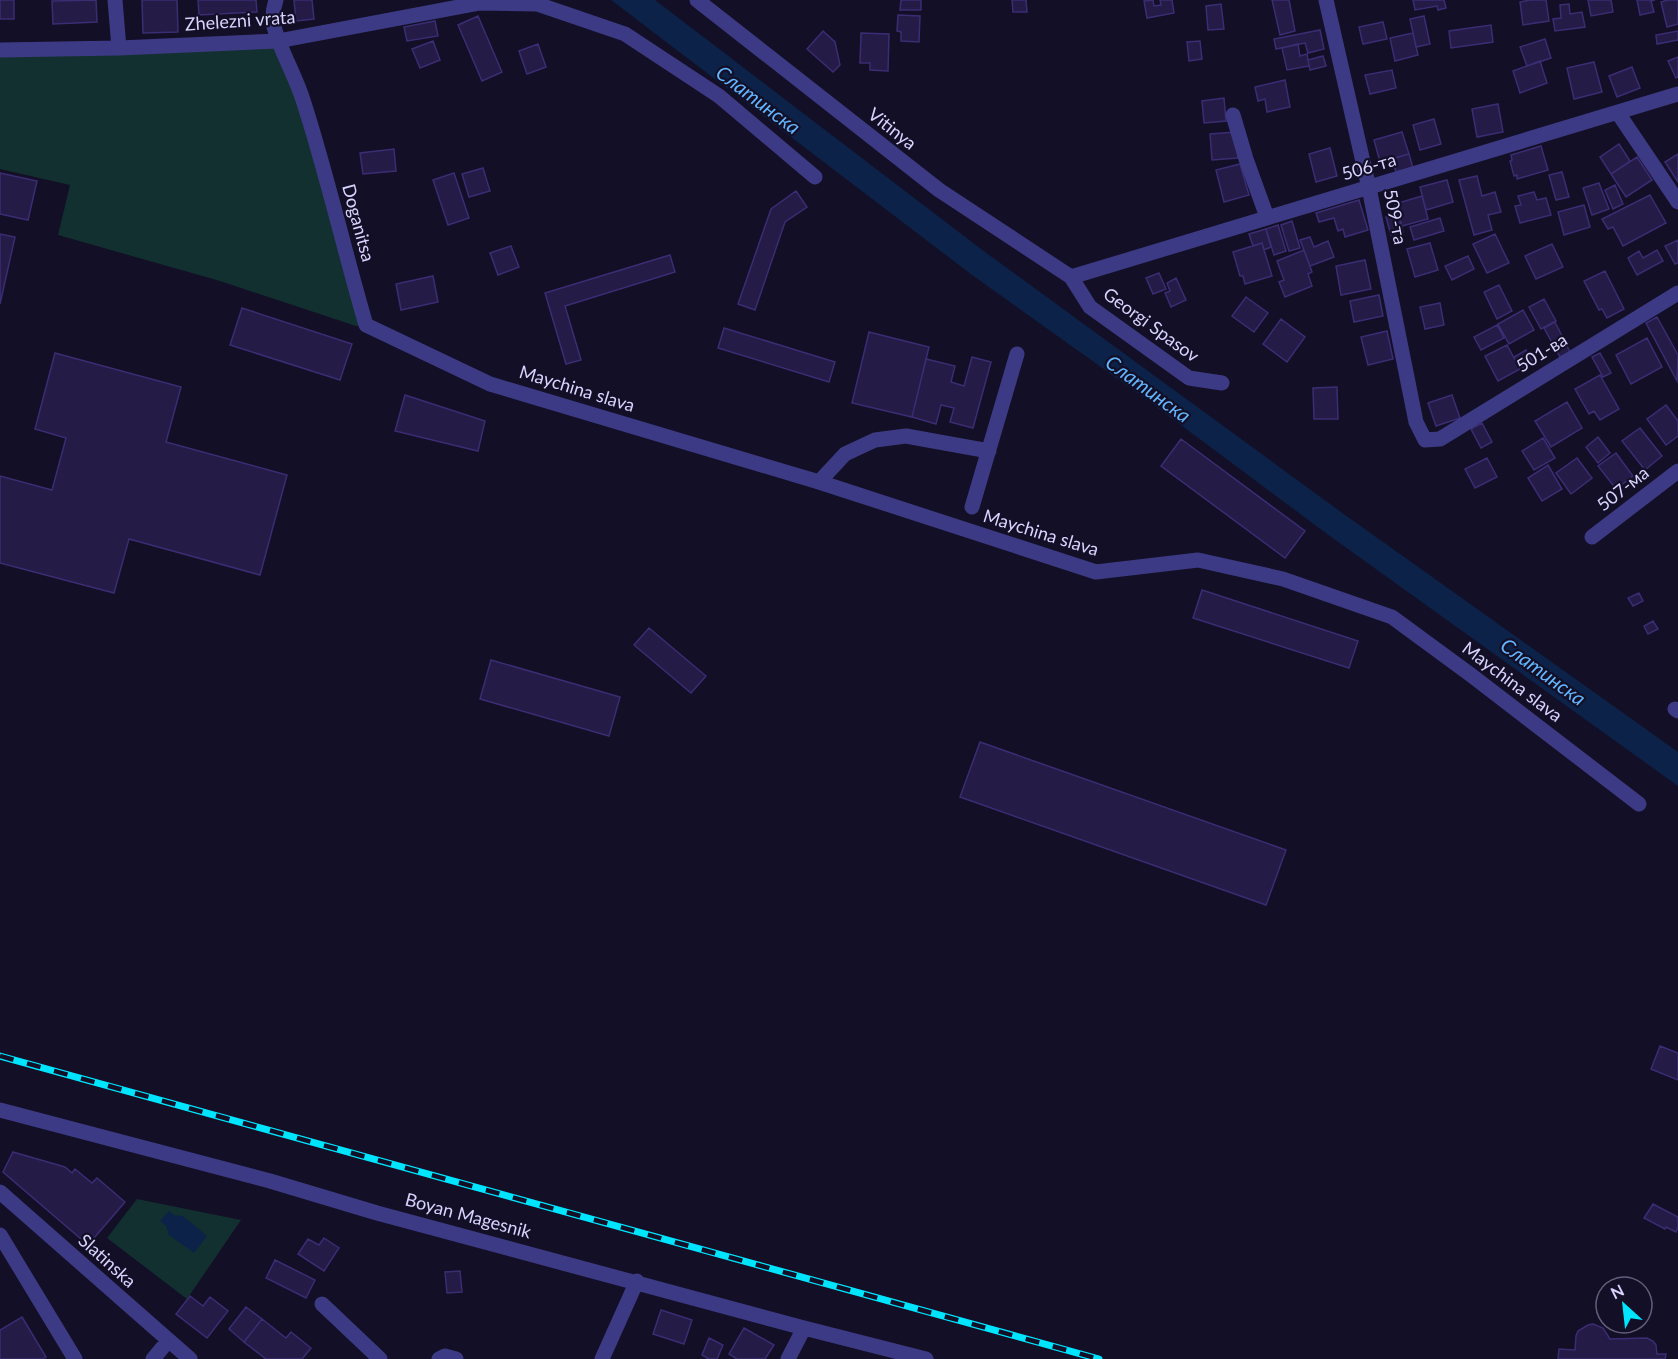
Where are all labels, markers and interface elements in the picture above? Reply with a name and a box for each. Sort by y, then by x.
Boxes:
street label: Zhelezni vrata [184,5,296,35]
water label: Слатинска [712,60,805,139]
street label: Vitinya [864,102,921,154]
street label: 506-та [1339,148,1398,184]
street label: Doganitsa [338,181,380,264]
street label: 509-та [1380,187,1412,246]
street label: Georgi Spasov [1099,282,1204,367]
street label: 501-ва [1512,328,1571,376]
water label: Слатинска [1101,349,1196,427]
street label: Maychina slava [517,360,638,416]
street label: 507-ма [1592,461,1653,515]
street label: Maychina slava [981,504,1102,560]
water label: Слатинска [1496,632,1591,710]
street label: Maychina slava [1458,636,1567,726]
street label: Boyan Magesnik [403,1188,534,1243]
street label: Slatinska [74,1229,141,1292]
north arrow [1594,1275,1654,1335]
text: N [1607,1280,1627,1302]

